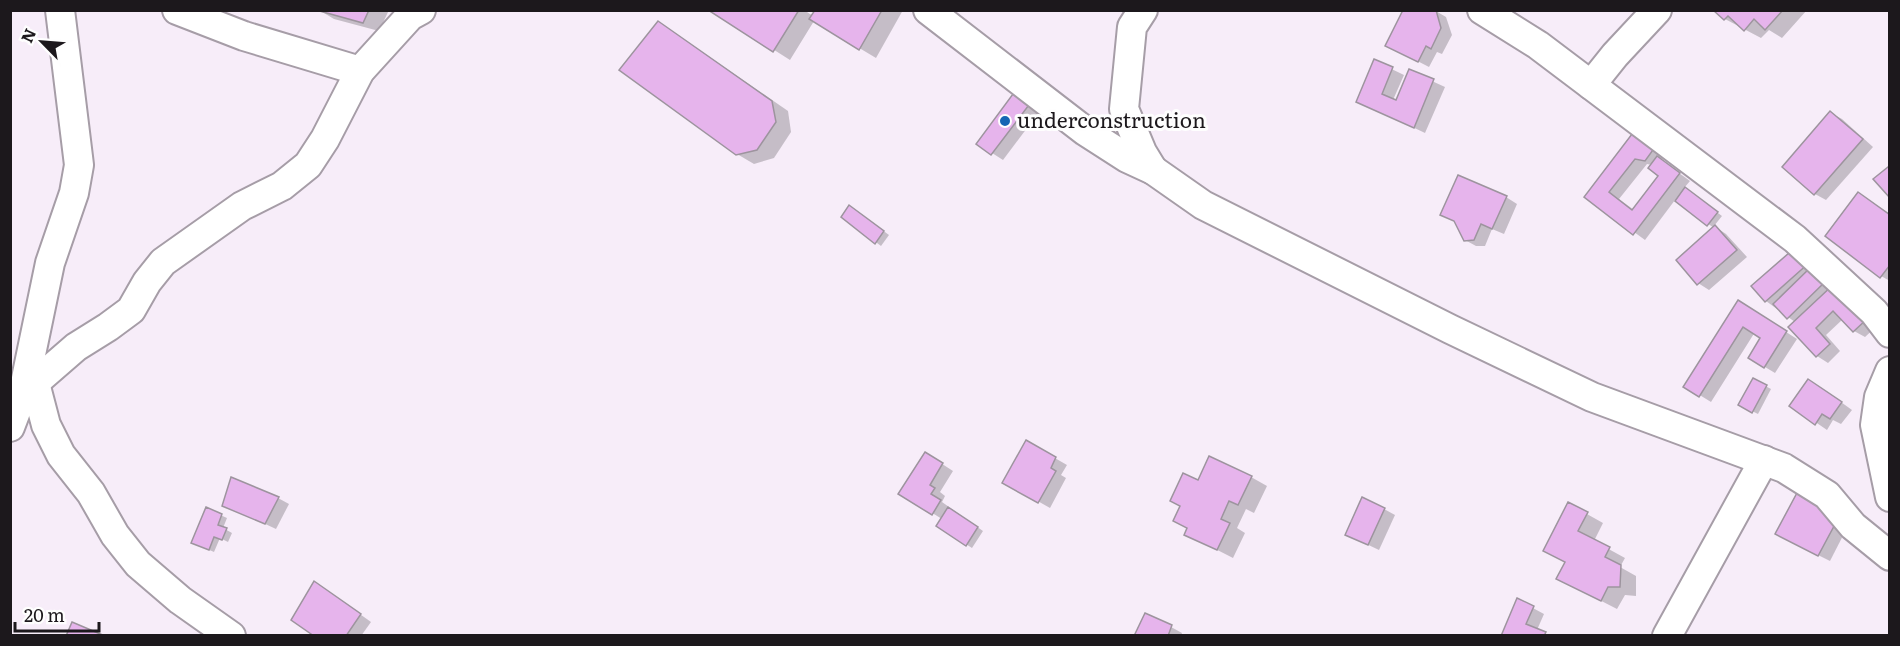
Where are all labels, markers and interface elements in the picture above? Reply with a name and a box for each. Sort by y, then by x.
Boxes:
north arrow [12,12,72,72]
text: N [14,24,41,46]
place label: underconstruction [1017,103,1206,134]
marker: underconstruction [998,114,1012,128]
scale bar [15,595,99,633]
text: 20 m [24,601,65,628]

